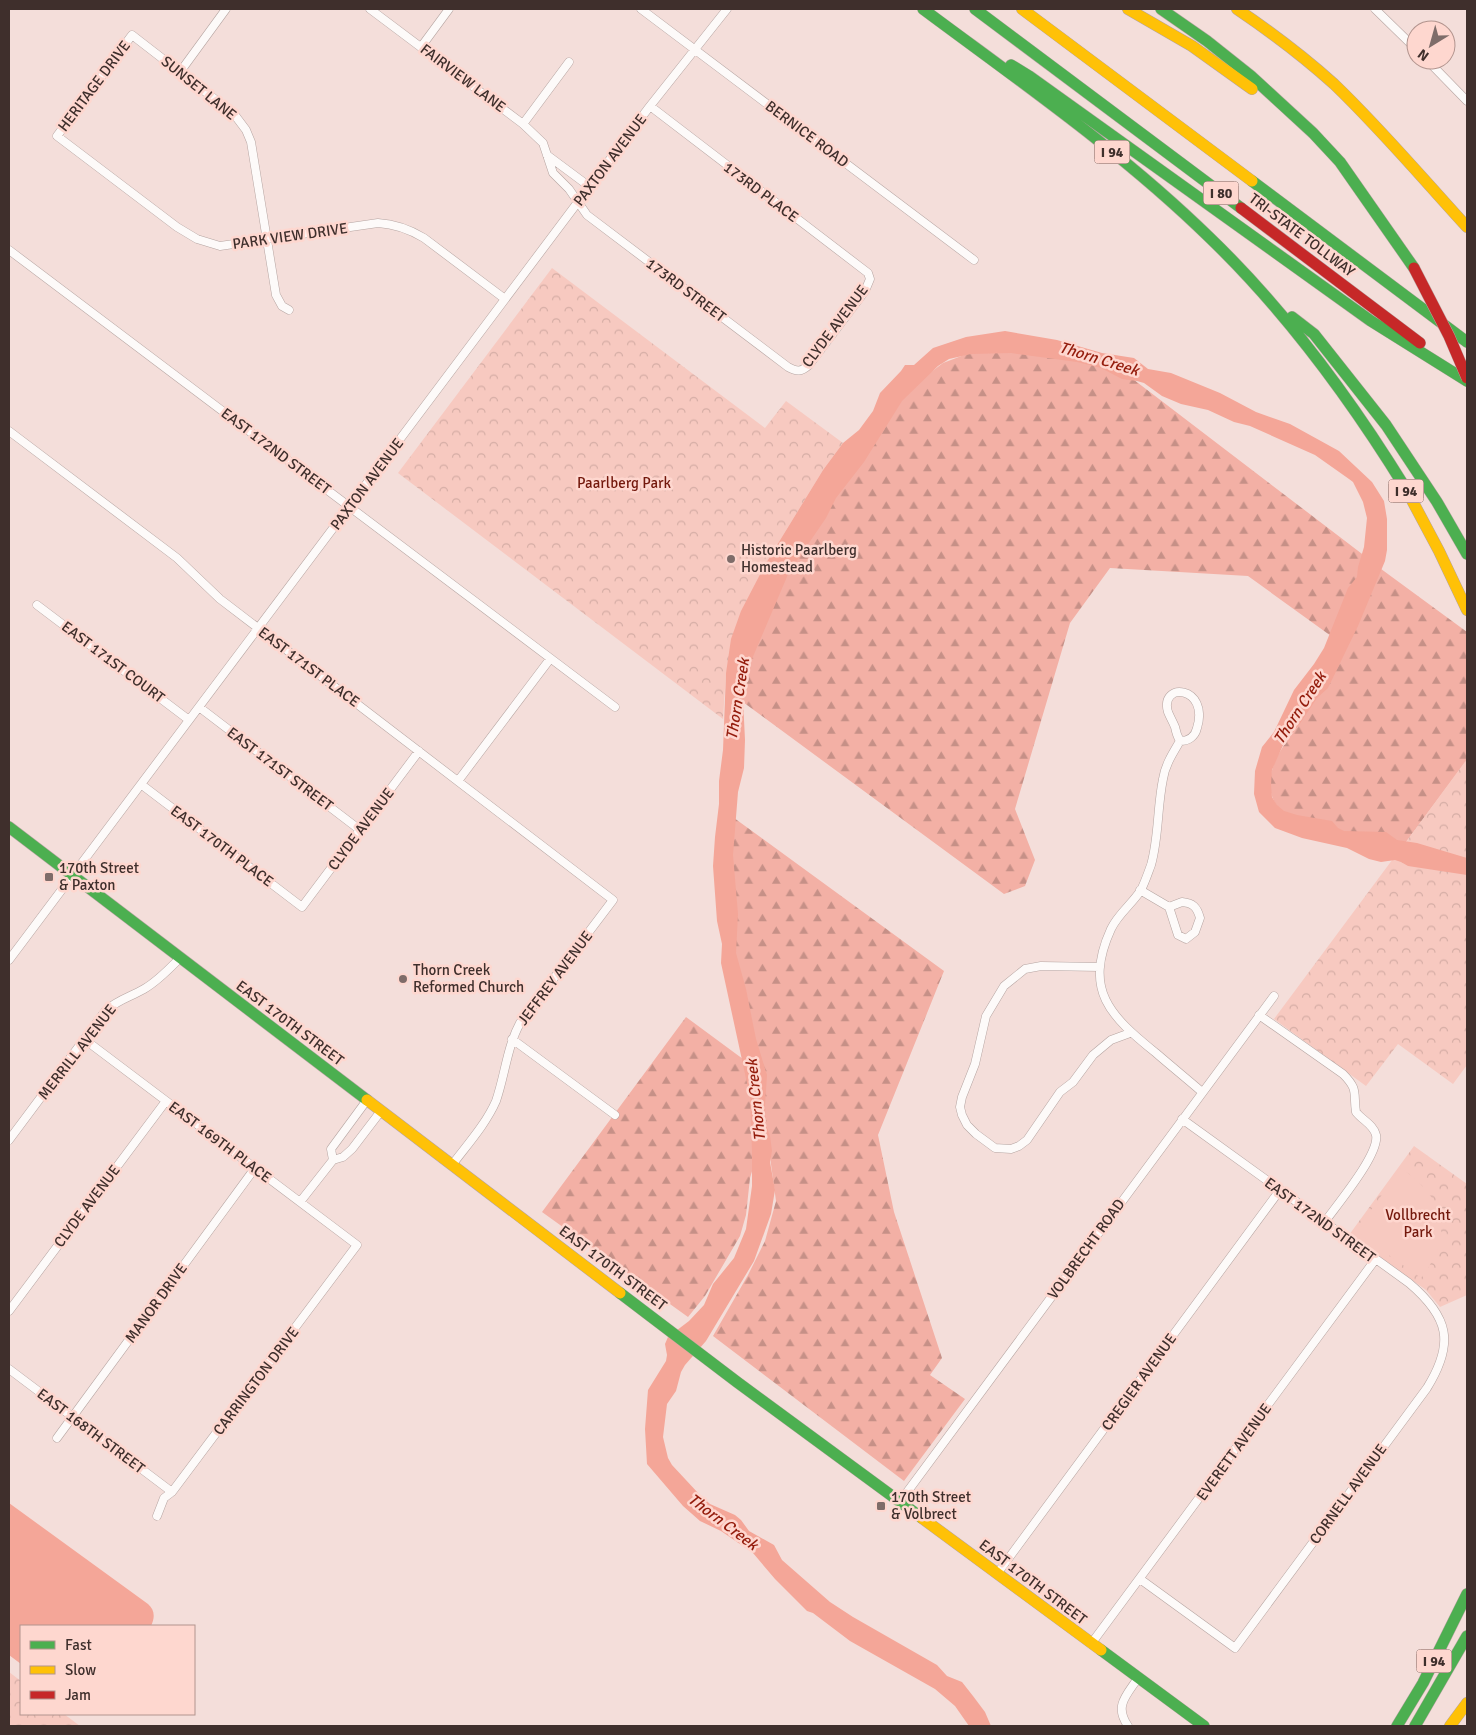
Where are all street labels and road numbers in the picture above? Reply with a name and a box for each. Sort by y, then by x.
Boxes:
street label: HERITAGE DRIVE [54,37,134,135]
street label: FAIRVIEW LANE [417,40,509,116]
street label: SUNSET LANE [158,52,240,124]
street label: BERNICE ROAD [762,97,852,171]
street label: PAXTON AVENUE [570,111,650,209]
road number: I 94 [1094,140,1130,163]
street label: 173RD PLACE [720,158,802,226]
road number: I 80 [1204,182,1238,204]
street label: TRI-STATE TOLLWAY [1246,189,1359,281]
street label: PARK VIEW DRIVE [231,219,349,253]
street label: 173RD STREET [643,254,730,326]
street label: CLYDE AVENUE [798,281,872,371]
street label: EAST 172ND STREET [218,404,335,498]
street label: PAXTON AVENUE [327,435,407,533]
road number: I 94 [1388,480,1424,502]
street label: EAST 171ST COURT [58,617,169,707]
street label: EAST 171ST PLACE [255,623,363,711]
street label: EAST 171ST STREET [224,723,337,815]
street label: CLYDE AVENUE [324,784,398,874]
street label: EAST 170TH PLACE [167,801,277,891]
street label: JEFFREY AVENUE [514,927,596,1029]
street label: EAST 170TH STREET [233,977,348,1070]
street label: MERRILL AVENUE [34,1001,120,1103]
street label: EAST 169TH PLACE [165,1097,275,1187]
street label: CLYDE AVENUE [50,1161,124,1251]
street label: EAST 172ND STREET [1261,1174,1379,1267]
street label: VOLBRECHT ROAD [1044,1195,1128,1303]
street label: EAST 170TH STREET [556,1222,671,1315]
street label: MANOR DRIVE [121,1260,191,1346]
street label: CARRINGTON DRIVE [209,1323,303,1439]
street label: CREGIER AVENUE [1098,1330,1180,1434]
street label: EAST 168TH STREET [34,1385,149,1478]
street label: EVERETT AVENUE [1193,1400,1275,1504]
street label: CORNELL AVENUE [1306,1440,1390,1548]
street label: EAST 170TH STREET [976,1536,1091,1629]
road number: I 94 [1416,1650,1452,1672]

